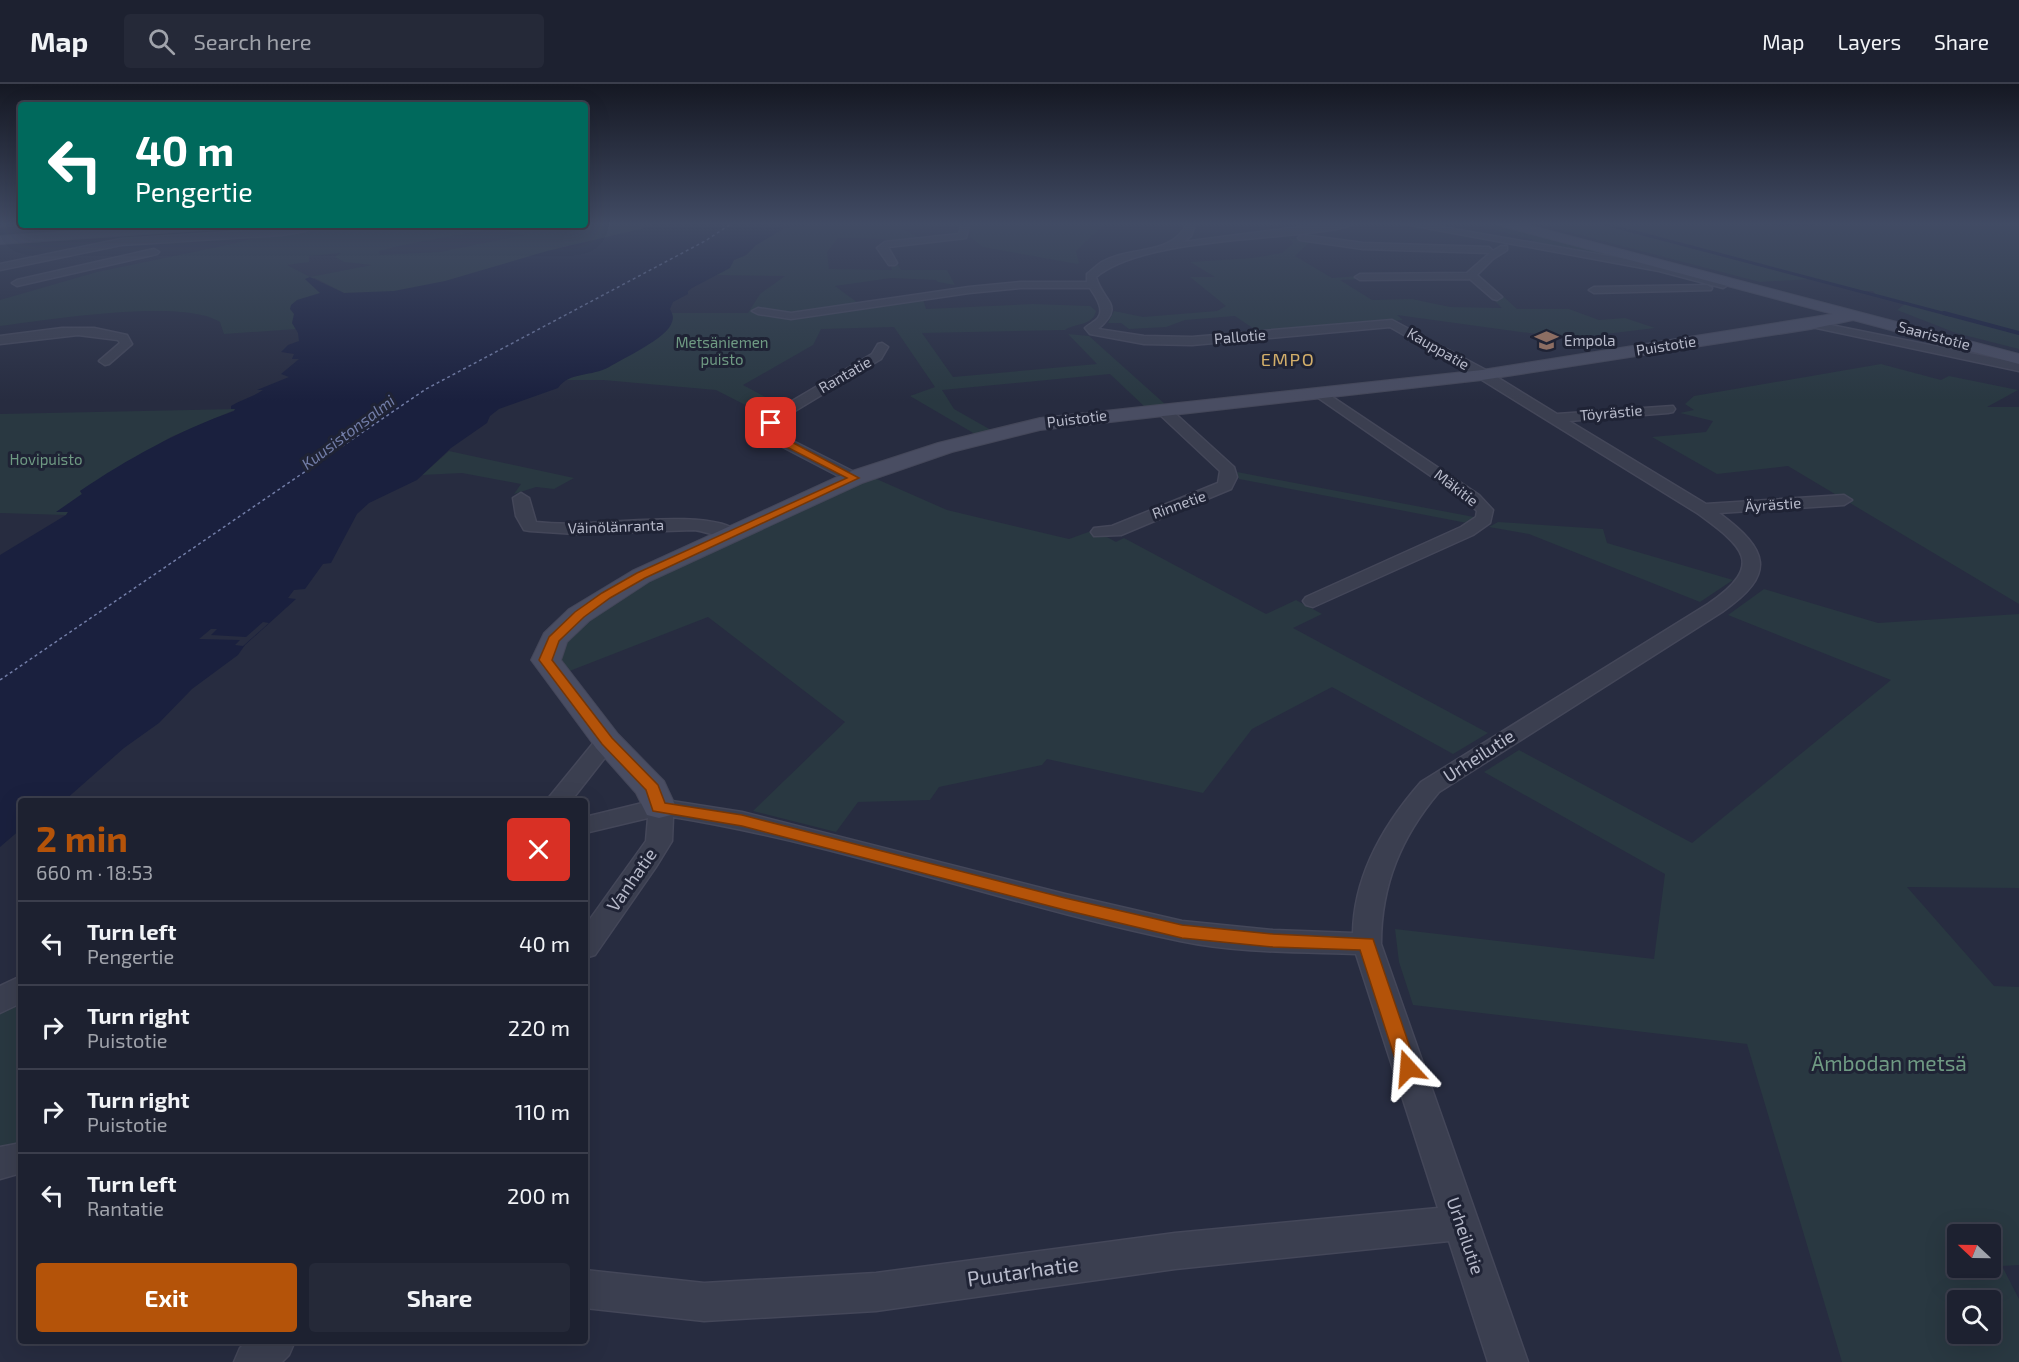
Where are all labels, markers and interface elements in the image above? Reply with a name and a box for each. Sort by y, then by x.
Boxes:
search box [124,14,544,68]
text: Map [30,24,88,58]
icon: search [145,25,178,58]
text: Search here [193,28,312,54]
text: Map [1762,29,1804,54]
text: Layers [1837,29,1901,54]
text: Share [1934,29,1989,54]
text: 40 m [135,124,234,174]
icon: left [36,126,114,204]
text: Pengertie [135,175,253,207]
street label: Saaristotie [1896,317,1972,353]
street label: Kauppatie [1404,323,1473,373]
street label: Pallotie [1213,325,1267,347]
school or university icon: Empola [1533,328,1559,354]
place label: Empola [1564,331,1615,349]
street label: Puistotie [1635,331,1697,359]
park label: Metsäniemen puisto [675,333,769,368]
district label: EMPO [1261,348,1315,370]
street label: Rantatie [815,352,874,396]
water label: Kuusistonsalmi [297,390,398,473]
pin [745,397,796,448]
street label: Töyrästie [1579,400,1643,424]
street label: Puistotie [1046,405,1108,431]
icon: arrive [754,406,787,439]
park label: Hovipuisto [10,450,82,468]
street label: Mäkitie [1431,465,1482,510]
street label: Rinnetie [1149,486,1208,522]
street label: Äyrästie [1744,493,1802,515]
street label: Väinölänranta [568,515,664,537]
street label: Urheilutie [1439,724,1518,786]
text: 2 min [36,816,128,859]
button: close [507,818,570,881]
street label: Vanhatie [601,844,661,915]
text: 660 m · 18:53 [36,860,153,884]
text: Turn left [87,918,176,944]
icon: left [36,927,69,960]
text: 40 m [519,930,570,956]
text: Pengertie [87,944,174,968]
text: Turn right [87,1002,189,1028]
icon: right [36,1011,69,1044]
text: 220 m [508,1014,570,1040]
text: Puistotie [87,1028,168,1052]
position arrow [1376,1036,1440,1100]
park label: Ämbodan metsä [1811,1050,1967,1075]
text: Turn right [87,1086,189,1112]
icon: right [36,1095,69,1128]
text: 110 m [515,1098,570,1124]
text: Puistotie [87,1112,168,1136]
text: Turn left [87,1170,176,1196]
icon: left [36,1179,69,1212]
text: 200 m [507,1182,570,1208]
street label: Urheilutie [1442,1194,1489,1277]
text: Rantatie [87,1196,164,1220]
north arrow [1947,1224,2001,1278]
map controls [1947,1224,2001,1344]
street label: Puutarhatie [965,1250,1080,1291]
button: Exit [36,1263,297,1332]
button: Share [309,1263,570,1332]
button: search [1947,1290,2001,1344]

